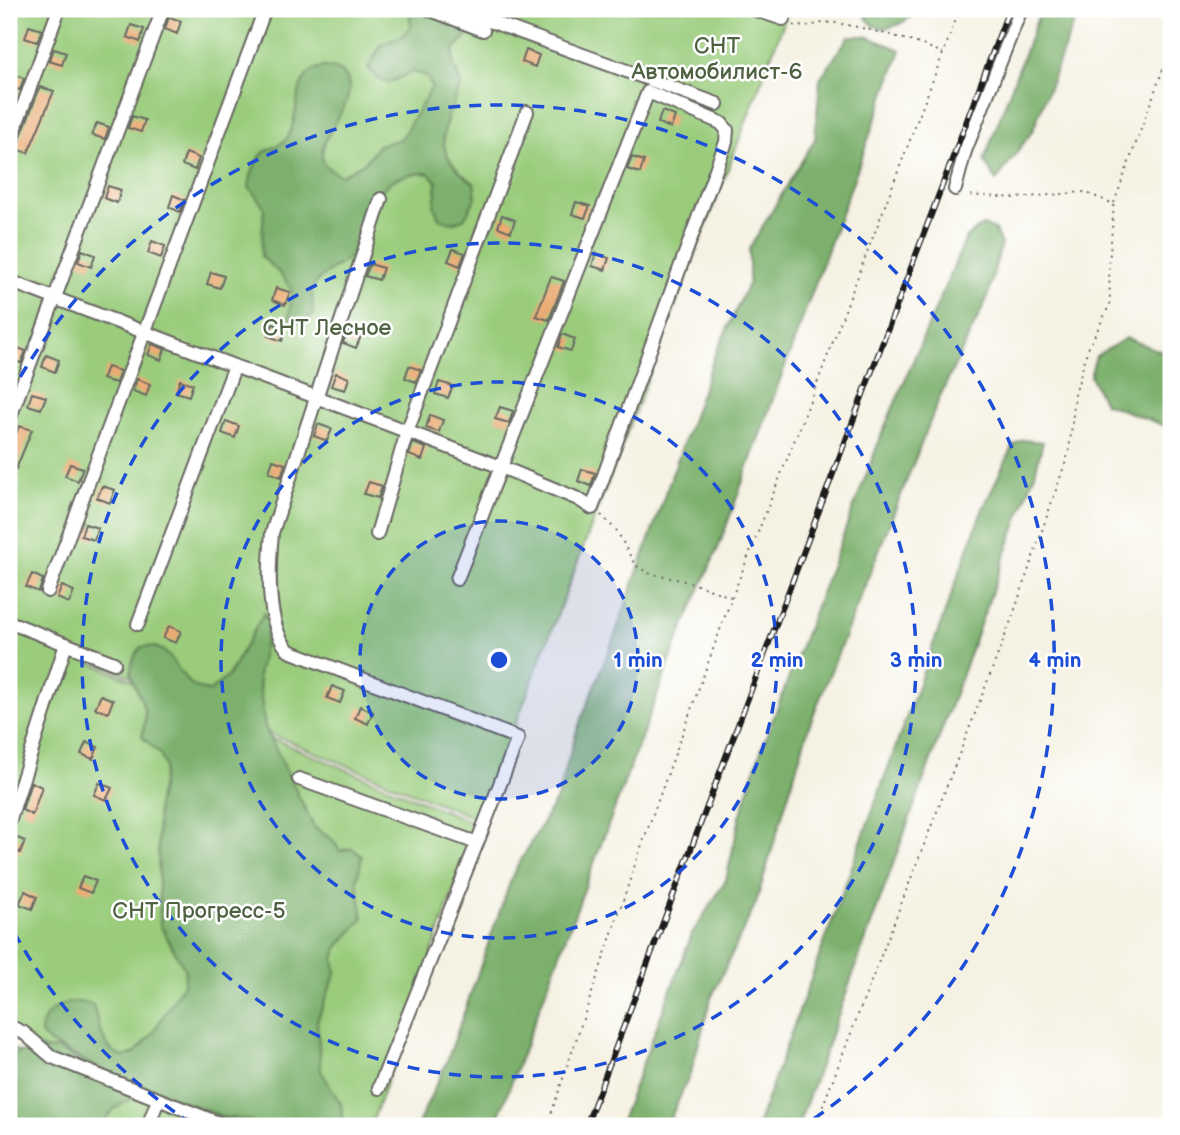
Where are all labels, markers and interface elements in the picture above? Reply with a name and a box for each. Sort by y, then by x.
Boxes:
park label: СНТ Автомобилист-6 [630,32,803,86]
park label: СНТ Лесное [263,314,392,342]
centre of rings [487,648,511,672]
text: 1 min [613,648,663,673]
text: 2 min [750,648,804,673]
text: 3 min [890,648,942,673]
text: 4 min [1029,648,1081,673]
park label: СНТ Прогресс-5 [112,897,286,925]

